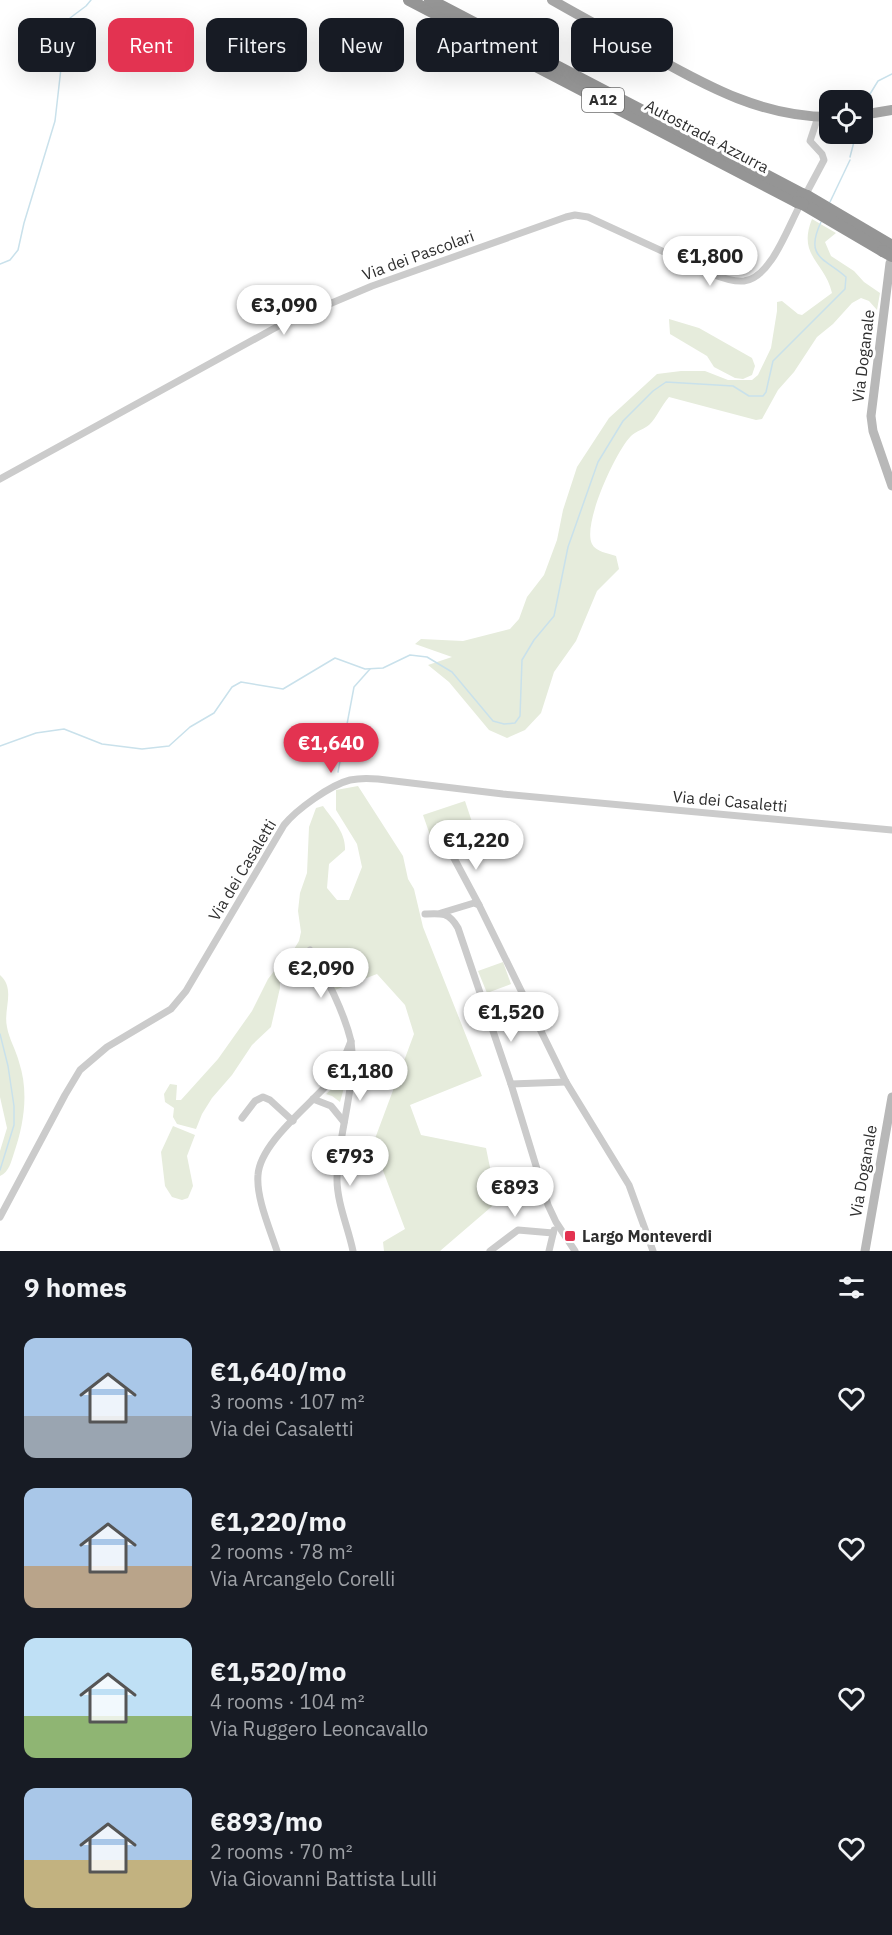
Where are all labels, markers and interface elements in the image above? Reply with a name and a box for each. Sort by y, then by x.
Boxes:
chip: Buy [18,18,96,72]
chip: Rent [108,18,194,72]
chip: Filters [206,18,307,72]
chip: New [319,18,404,72]
chip: Apartment [416,18,559,72]
chip: House [571,18,673,72]
road number: A12 [582,88,624,112]
map controls [819,90,873,144]
button: locate [819,90,873,144]
street label: Autostrada Azzurra [642,95,773,177]
street label: Via dei Pascolari [359,226,477,284]
pin: €1,800 [661,236,759,287]
text: €1,800 [677,242,743,269]
pin: €3,090 [235,285,333,336]
text: €3,090 [251,291,317,318]
street label: Via Doganale [847,308,879,404]
pin: €1,640 [282,723,380,774]
text: €1,640 [298,729,364,756]
street label: Via dei Casaletti [672,786,788,816]
street label: Via dei Casaletti [204,816,280,924]
pin: €1,220 [427,820,525,871]
text: €1,220 [443,826,509,853]
pin: €2,090 [272,948,370,999]
text: €2,090 [288,954,354,981]
pin: €1,520 [462,992,560,1043]
text: €1,520 [478,998,544,1025]
pin: €1,180 [311,1051,409,1102]
text: €1,180 [327,1057,393,1084]
street label: Via Doganale [845,1123,881,1219]
pin: €793 [314,1136,386,1187]
text: €793 [326,1142,374,1169]
pin: €893 [479,1167,551,1218]
text: €893 [491,1173,539,1200]
place label: Largo Monteverdi [582,1226,712,1246]
marker: Largo Monteverdi [563,1229,577,1243]
text: 9 homes [24,1270,127,1304]
icon: filters [835,1271,868,1304]
text: €1,640/mo [210,1354,346,1388]
icon: home [72,1362,144,1434]
icon: heart [835,1382,868,1415]
text: 3 rooms · 107 m² [210,1388,365,1415]
text: Via dei Casaletti [210,1415,354,1442]
text: €1,220/mo [210,1504,346,1538]
icon: home [72,1512,144,1584]
icon: heart [835,1532,868,1565]
text: 2 rooms · 78 m² [210,1538,353,1565]
text: Via Arcangelo Corelli [210,1565,395,1592]
text: €1,520/mo [210,1654,346,1688]
icon: home [72,1662,144,1734]
icon: heart [835,1682,868,1715]
text: 4 rooms · 104 m² [210,1688,365,1715]
text: Via Ruggero Leoncavallo [210,1715,428,1742]
text: €893/mo [210,1804,323,1838]
icon: home [72,1812,144,1884]
icon: heart [835,1832,868,1865]
text: 2 rooms · 70 m² [210,1838,353,1865]
text: Via Giovanni Battista Lulli [210,1865,437,1892]

